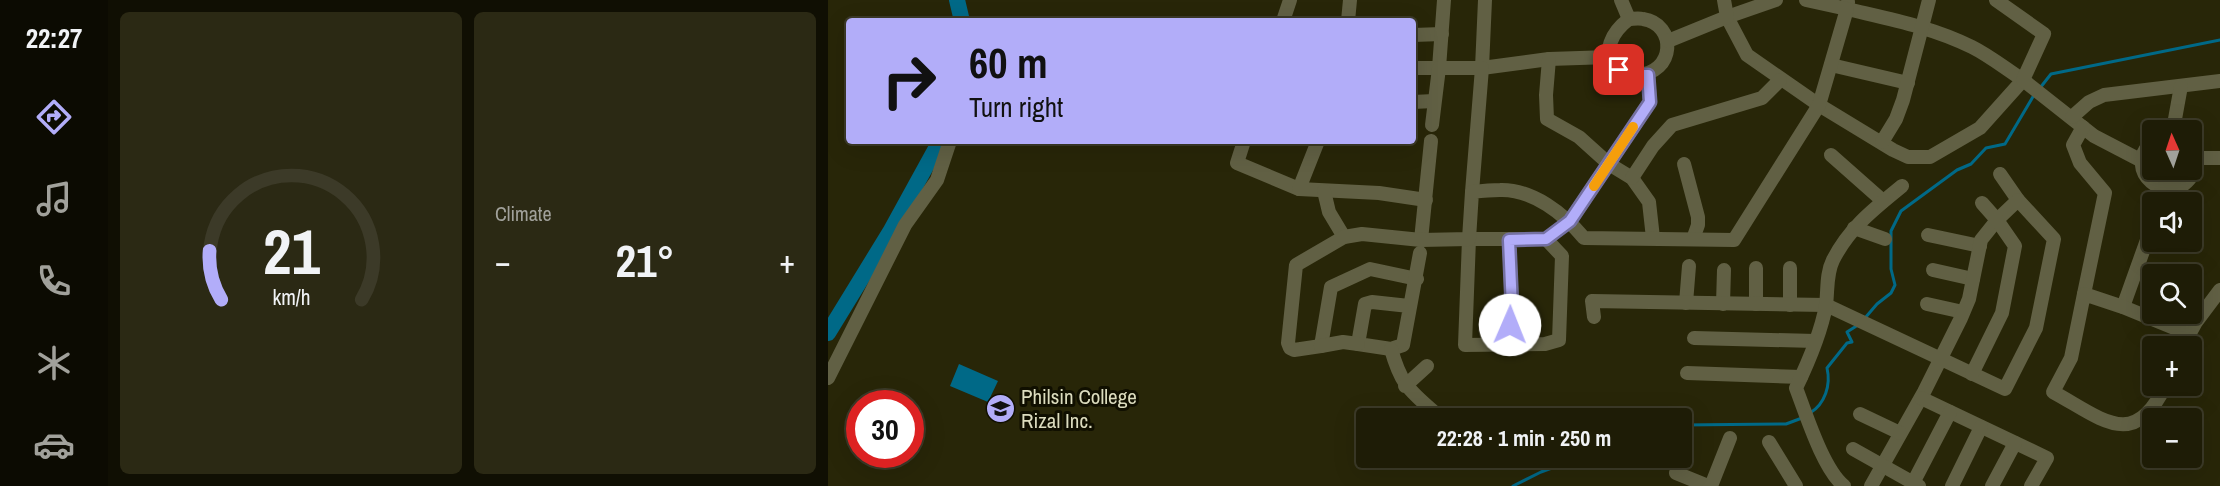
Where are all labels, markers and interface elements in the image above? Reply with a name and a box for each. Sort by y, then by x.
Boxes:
text: 22:27 [26,20,82,56]
text: 60 m [969,35,1048,91]
icon: right [870,42,948,120]
pin [1593,44,1644,95]
icon: arrive [1602,53,1635,86]
text: Turn right [969,89,1063,125]
icon: directions [33,96,75,138]
north arrow [2142,120,2202,180]
map controls [2142,120,2202,468]
icon: music [33,178,75,220]
button: sound [2142,192,2202,252]
text: Climate [495,200,552,227]
text: 21 [263,209,320,293]
text: 21° [615,230,675,291]
text: − [495,239,511,283]
text: + [779,239,795,283]
icon: phone [33,260,75,302]
button: search [2142,264,2202,324]
text: km/h [272,283,310,312]
position arrow [1478,293,1542,357]
button: + [2142,336,2202,396]
icon: climate [33,342,75,384]
place label: Philsin College Rizal Inc. [1021,382,1137,435]
speed limit sign: 30 [846,390,924,468]
school or university icon: Philsin College Rizal Inc. [984,392,1016,424]
button: − [2142,408,2202,468]
text: 22:28 · 1 min · 250 m [1437,423,1611,453]
icon: car [33,424,75,466]

